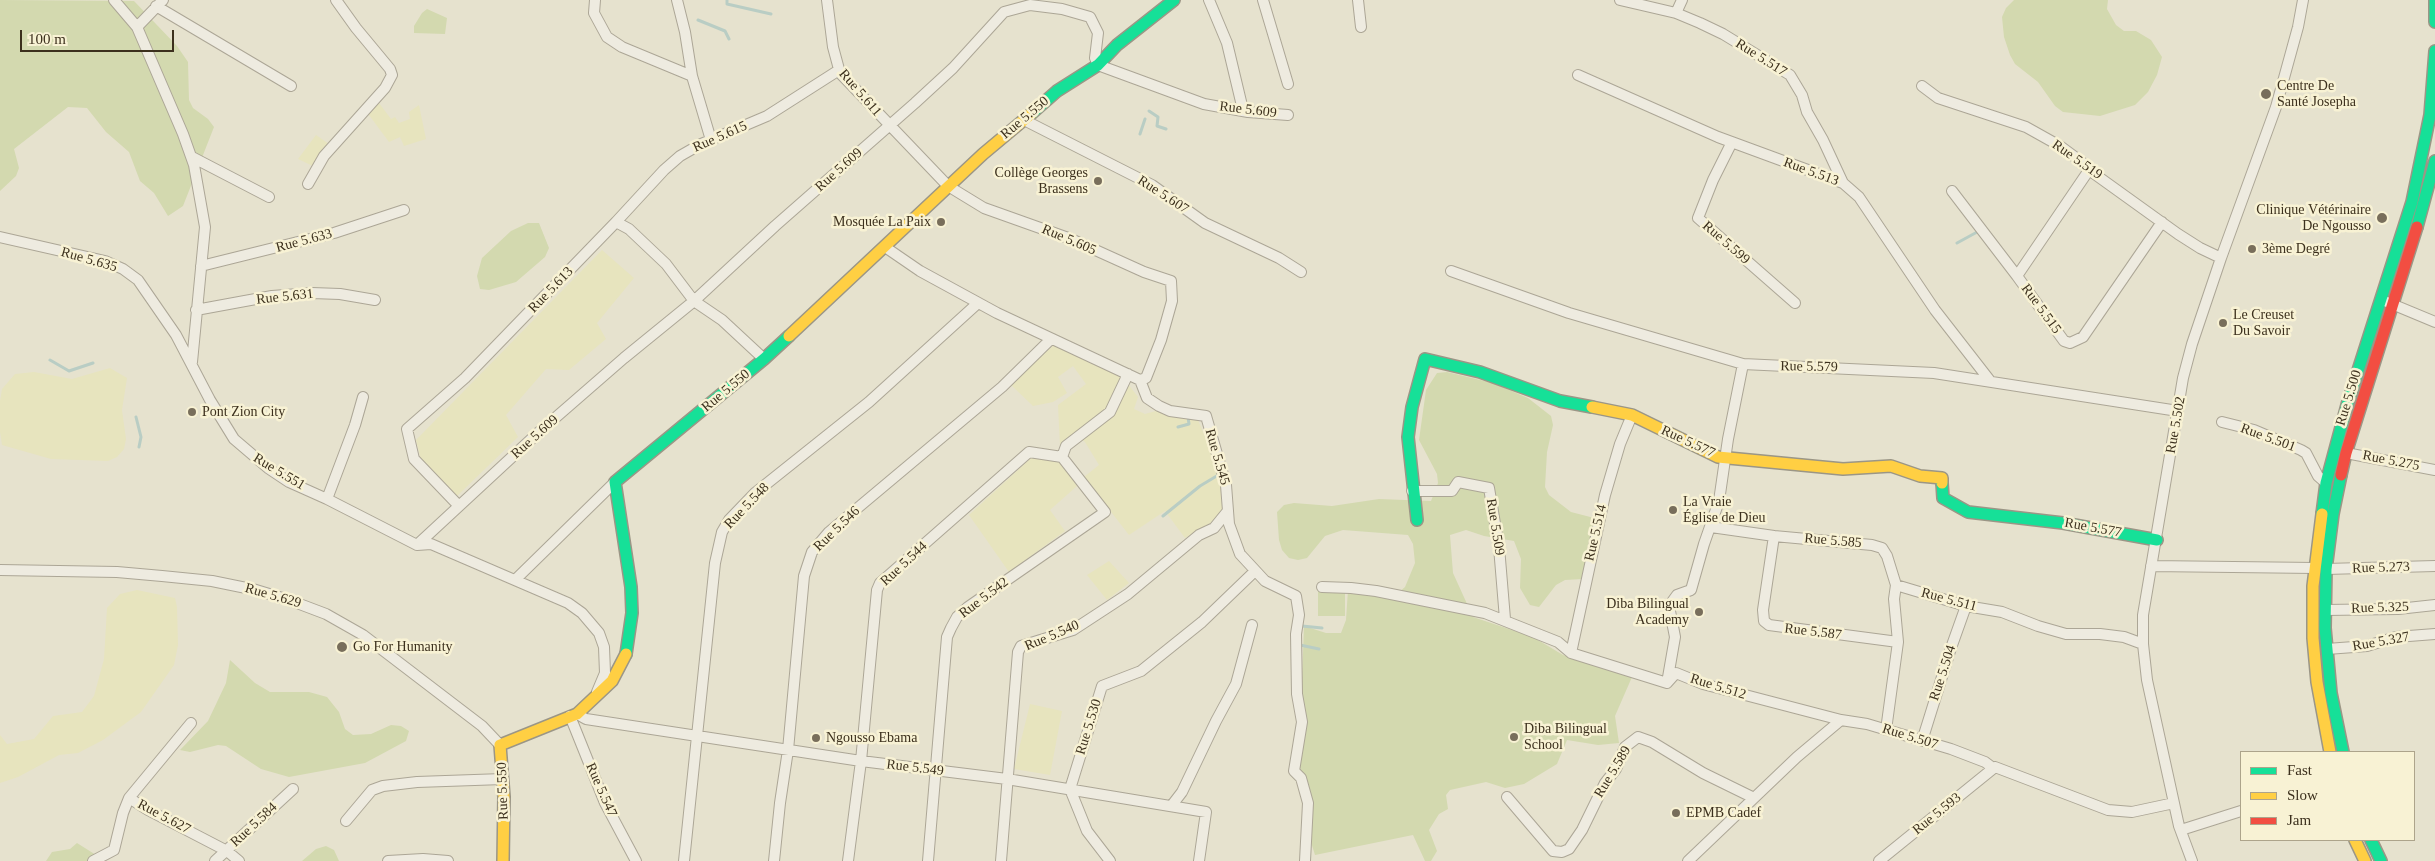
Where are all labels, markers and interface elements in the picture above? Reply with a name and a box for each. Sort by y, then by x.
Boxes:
scale bar [22,20,176,52]
text: 100 m [28,31,66,47]
street label: Rue 5.517 [1732,36,1790,80]
street label: Rue 5.611 [835,66,885,120]
place label: Centre De Santé Josepha [2277,78,2356,110]
marker: Centre De Santé Josepha [2259,87,2273,101]
street label: Rue 5.550 [998,93,1052,143]
street label: Rue 5.609 [1218,98,1278,122]
street label: Rue 5.615 [690,118,750,156]
street label: Rue 5.519 [2049,137,2105,183]
street label: Rue 5.609 [812,145,866,195]
street label: Rue 5.513 [1781,154,1841,190]
place label: Collège Georges Brassens [995,165,1088,198]
street label: Rue 5.607 [1134,172,1192,218]
marker: Collège Georges Brassens [1092,175,1104,187]
place label: Clinique Vétérinaire De Ngousso [2256,202,2371,234]
marker: Clinique Vétérinaire De Ngousso [2375,211,2389,225]
place label: Mosquée La Paix [833,214,931,230]
marker: Mosquée La Paix [935,216,947,228]
street label: Rue 5.599 [1699,218,1753,268]
street label: Rue 5.605 [1039,221,1099,259]
street label: Rue 5.633 [274,225,334,257]
place label: 3ème Degré [2262,241,2330,257]
marker: 3ème Degré [2246,243,2258,255]
street label: Rue 5.635 [59,244,119,276]
street label: Rue 5.613 [525,263,577,317]
street label: Rue 5.515 [2017,281,2065,337]
street label: Rue 5.631 [256,286,314,308]
place label: Le Creuset Du Savoir [2233,307,2294,340]
marker: Le Creuset Du Savoir [2217,317,2229,329]
street label: Rue 5.579 [1780,358,1838,376]
street label: Rue 5.550 [699,366,753,416]
street label: Rue 5.500 [2333,368,2365,428]
street label: Rue 5.502 [2163,395,2189,455]
place label: Pont Zion City [202,404,285,420]
marker: Pont Zion City [186,406,198,418]
street label: Rue 5.609 [508,412,562,462]
street label: Rue 5.501 [2238,420,2298,456]
street label: Rue 5.577 [1658,422,1718,462]
street label: Rue 5.545 [1201,427,1233,487]
street label: Rue 5.275 [2361,447,2421,475]
street label: Rue 5.551 [250,450,308,494]
street label: Rue 5.548 [721,479,773,533]
place label: La Vraie Église de Dieu [1683,494,1765,526]
street label: Rue 5.509 [1482,497,1508,557]
street label: Rue 5.546 [810,503,864,555]
street label: Rue 5.514 [1581,503,1611,563]
marker: La Vraie Église de Dieu [1667,504,1679,516]
street label: Rue 5.577 [2063,515,2123,541]
street label: Rue 5.585 [1804,530,1862,552]
street label: Rue 5.544 [877,538,931,590]
street label: Rue 5.273 [2352,559,2410,577]
street label: Rue 5.542 [956,574,1012,622]
street label: Rue 5.629 [243,580,303,612]
street label: Rue 5.511 [1919,585,1979,615]
place label: Diba Bilingual Academy [1606,596,1689,628]
street label: Rue 5.325 [2351,599,2409,617]
marker: Diba Bilingual Academy [1693,606,1705,618]
street label: Rue 5.540 [1022,617,1082,655]
street label: Rue 5.587 [1783,620,1843,644]
street label: Rue 5.327 [2351,629,2411,655]
place label: Go For Humanity [353,639,453,655]
marker: Go For Humanity [335,640,349,654]
street label: Rue 5.504 [1926,643,1960,703]
street label: Rue 5.512 [1688,671,1748,703]
street label: Rue 5.530 [1073,697,1105,757]
place label: Diba Bilingual School [1524,721,1607,754]
street label: Rue 5.507 [1880,721,1940,753]
place label: Ngousso Ebama [826,730,917,746]
marker: Diba Bilingual School [1508,731,1520,743]
marker: Ngousso Ebama [810,732,822,744]
street label: Rue 5.589 [1591,743,1635,801]
legend [2240,751,2415,841]
street label: Rue 5.549 [885,756,945,780]
street label: Rue 5.547 [582,760,620,820]
street label: Rue 5.550 [494,762,512,820]
text: Fast [2287,762,2312,778]
text: Slow [2287,787,2318,803]
street label: Rue 5.593 [1909,789,1965,839]
street label: Rue 5.627 [135,796,193,838]
street label: Rue 5.584 [227,799,281,851]
place label: EPMB Cadef [1686,805,1761,821]
marker: EPMB Cadef [1670,807,1682,819]
text: Jam [2287,812,2311,828]

